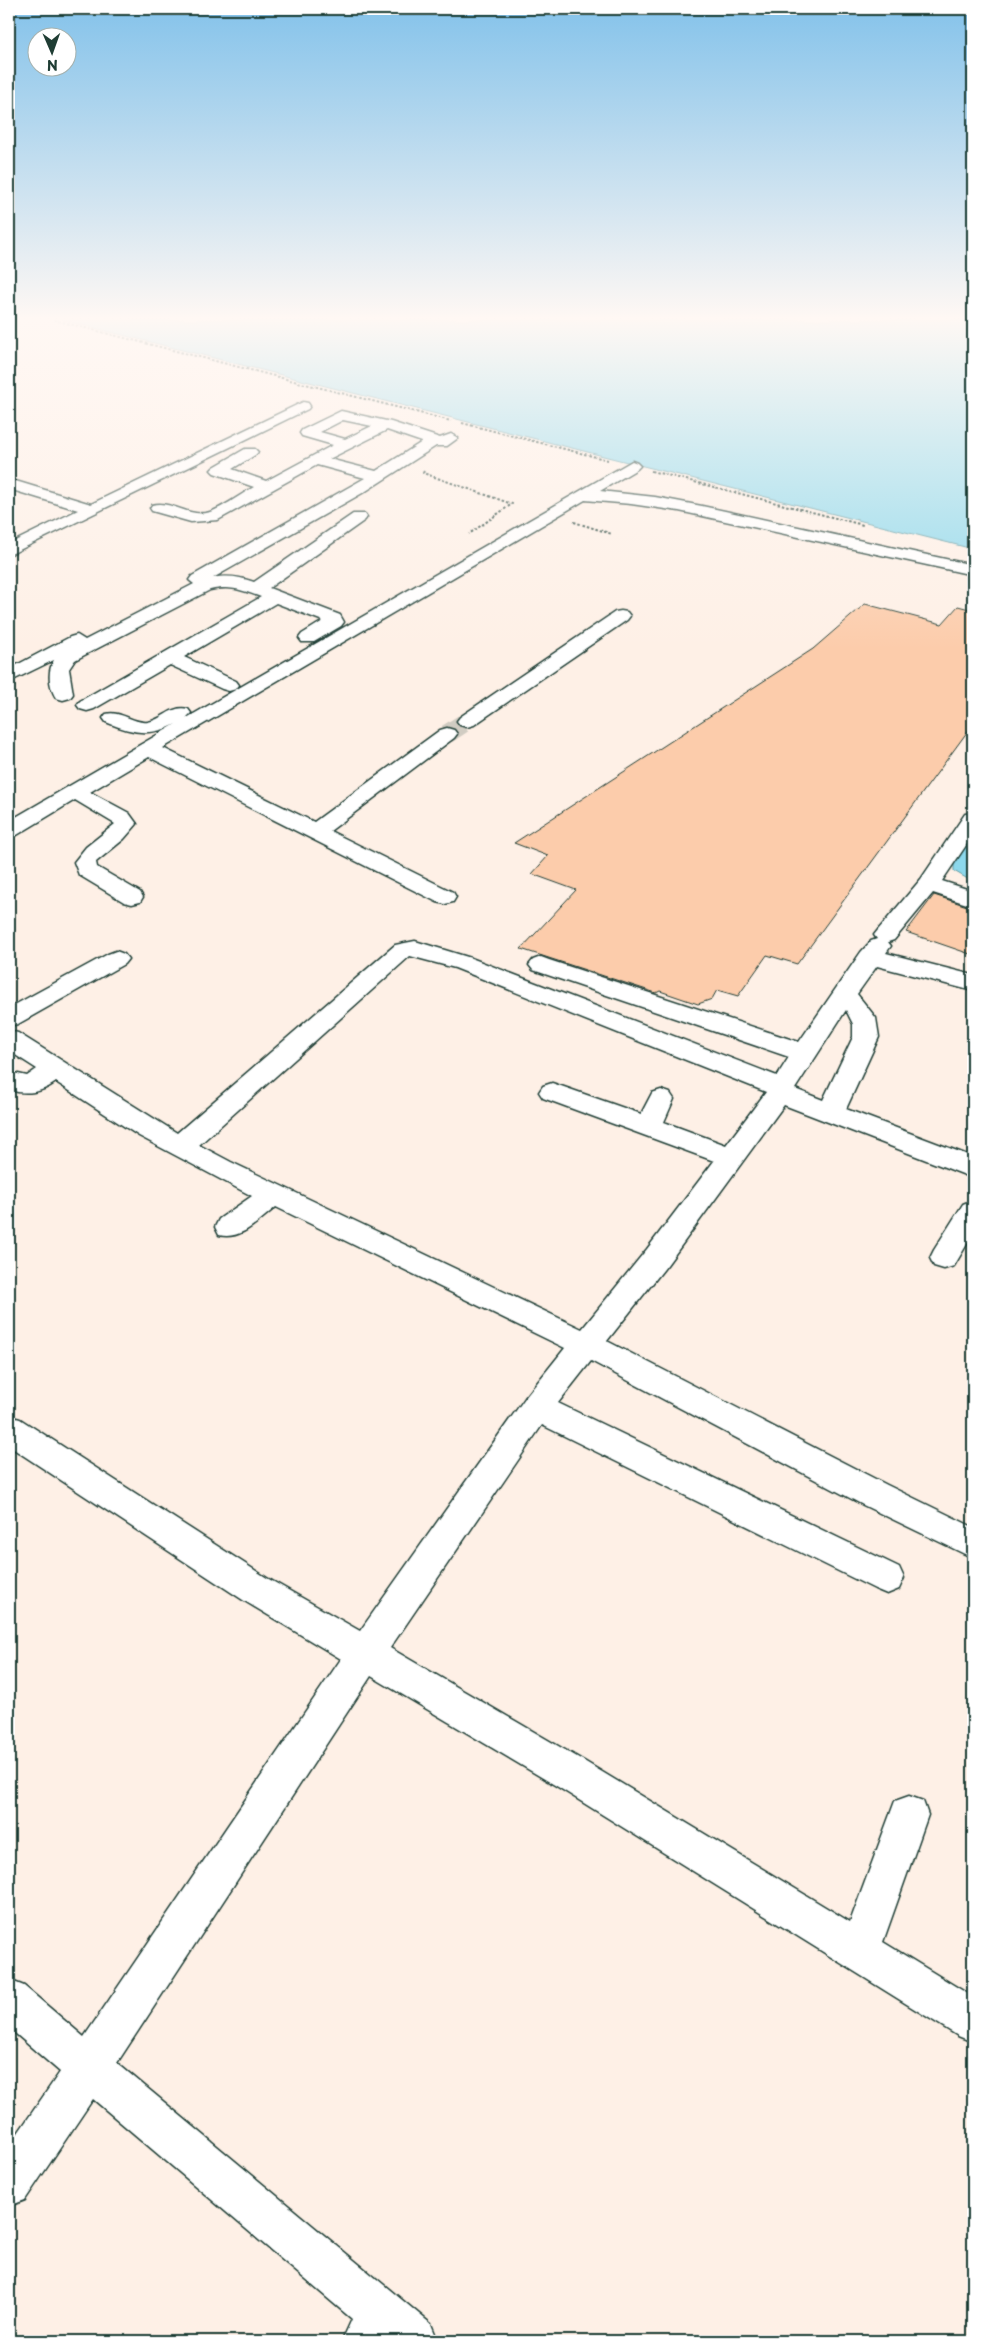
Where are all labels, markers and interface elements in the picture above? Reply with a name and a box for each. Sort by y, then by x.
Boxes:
north arrow [28,28,78,78]
text: N [47,55,58,76]

